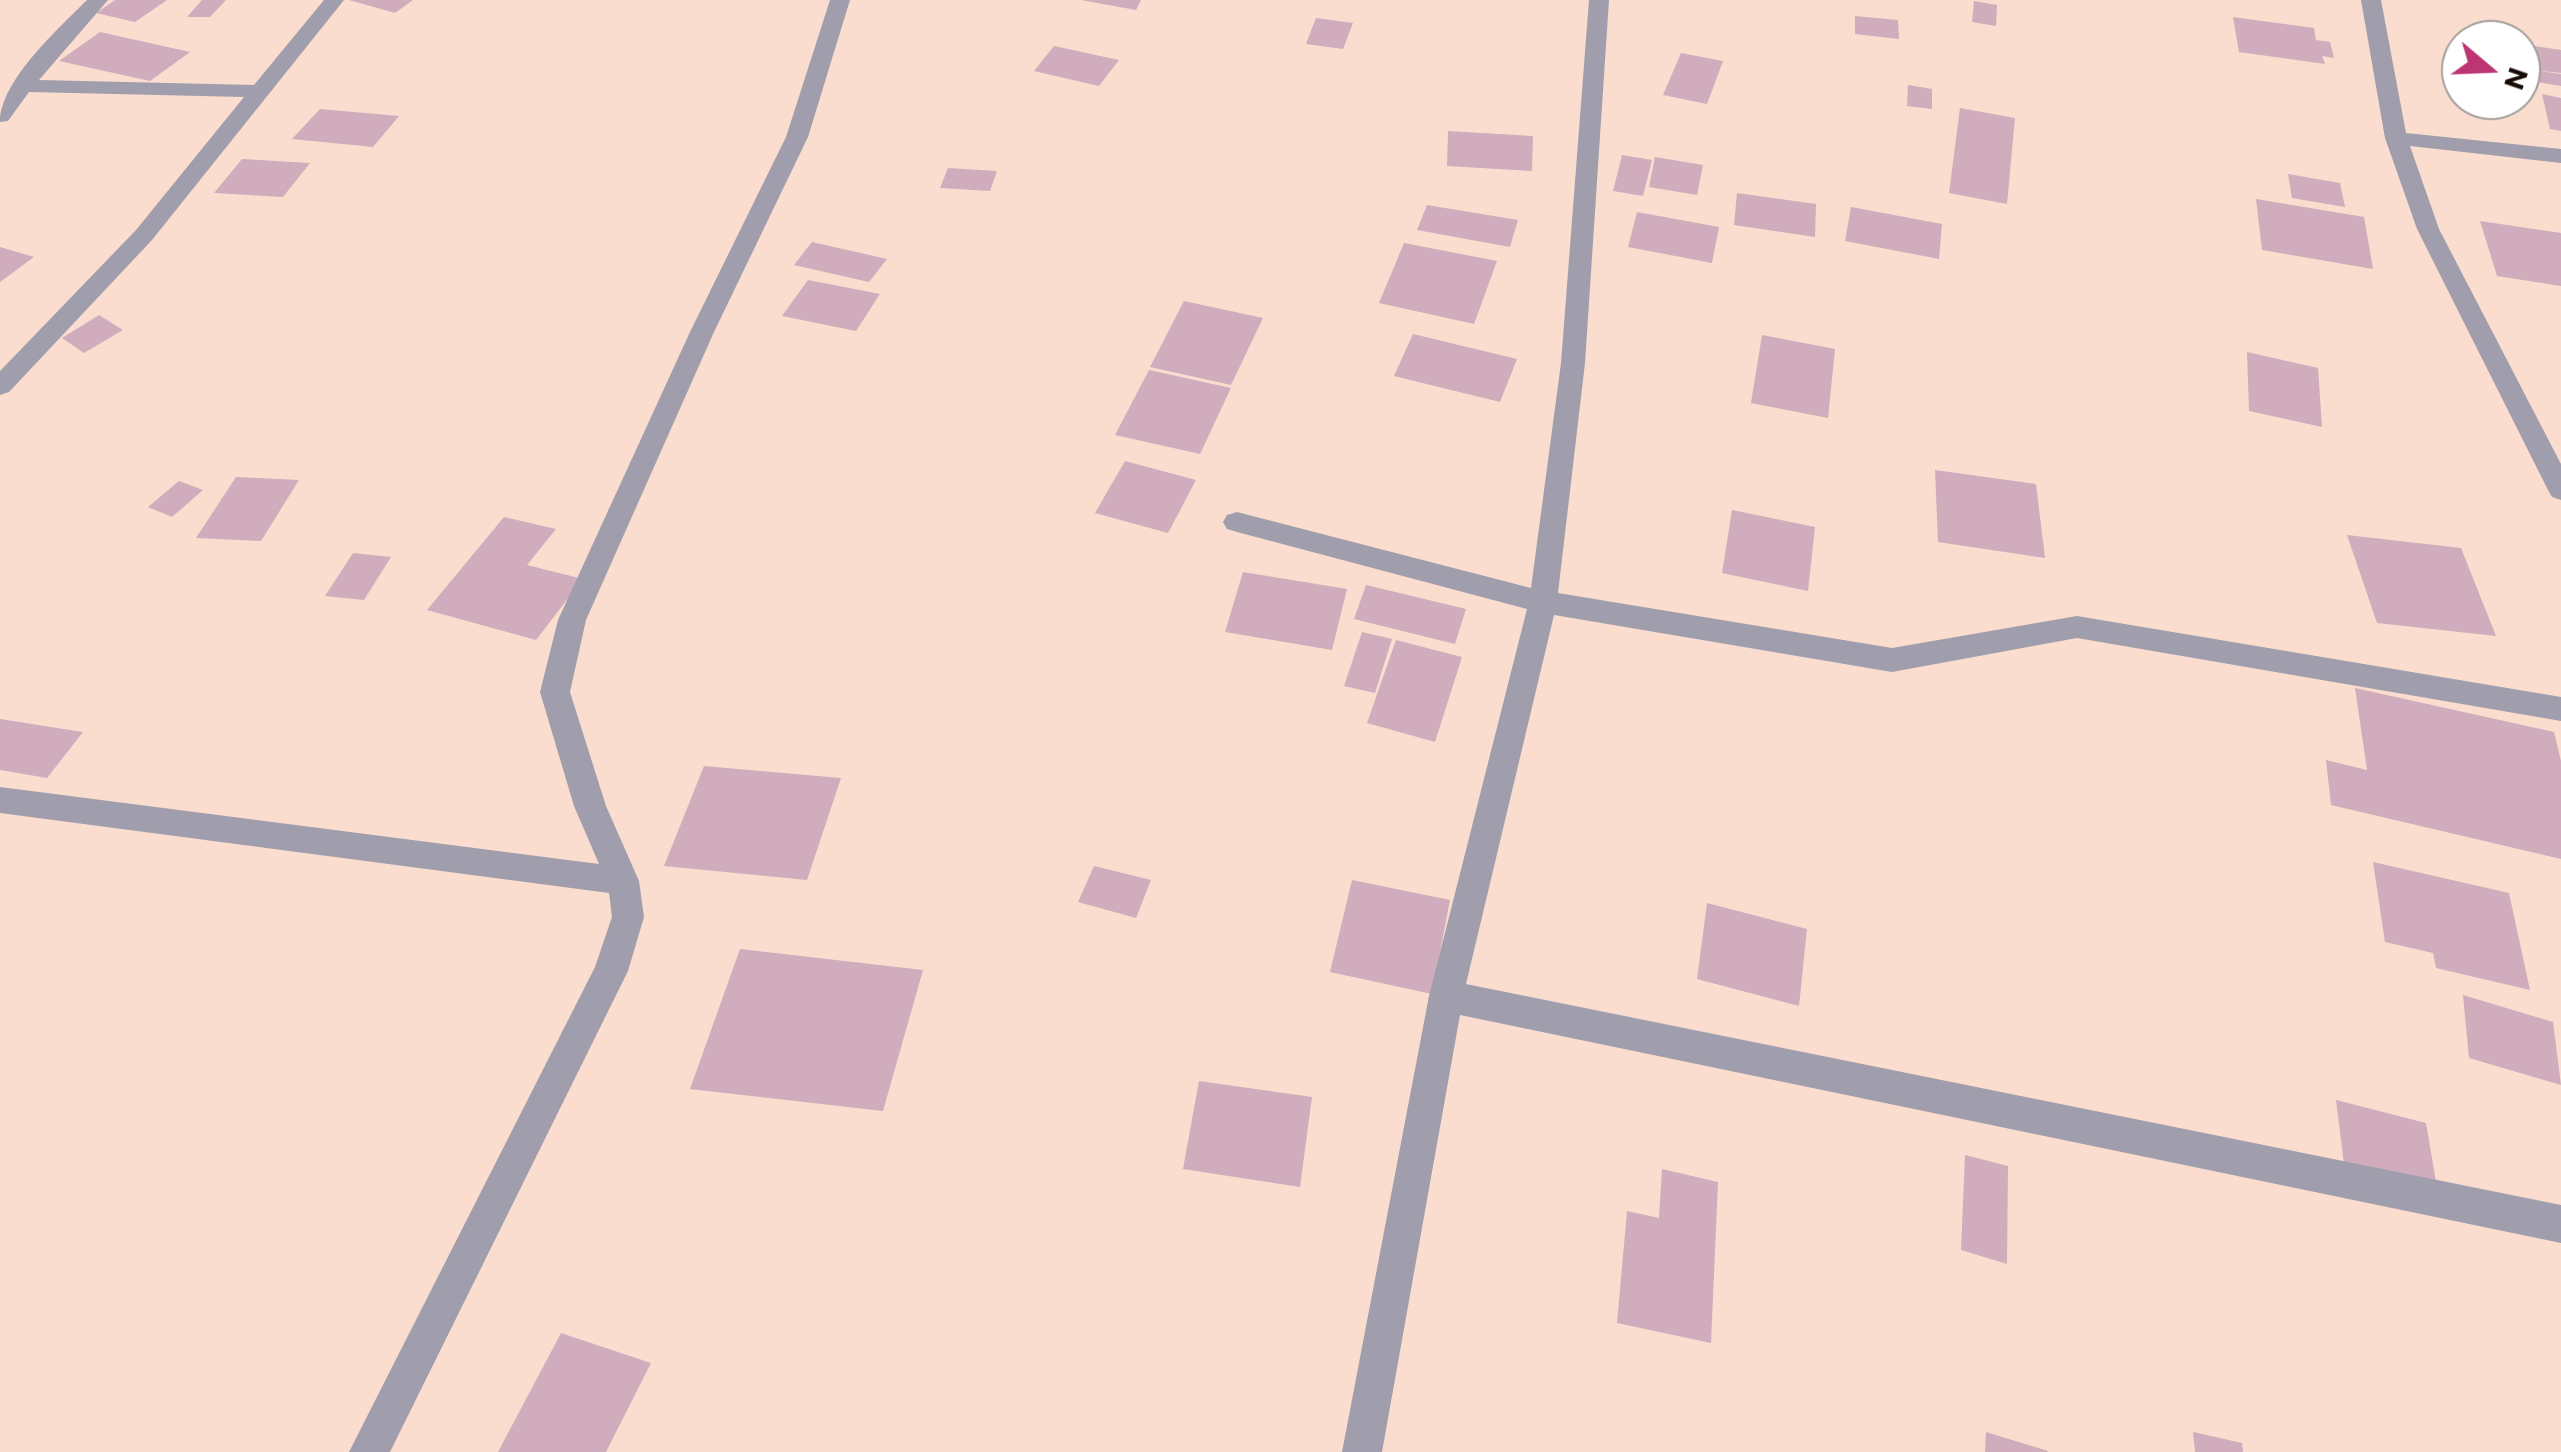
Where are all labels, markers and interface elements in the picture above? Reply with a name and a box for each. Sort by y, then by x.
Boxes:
north arrow [2441,20,2541,120]
text: N [2498,64,2537,95]

